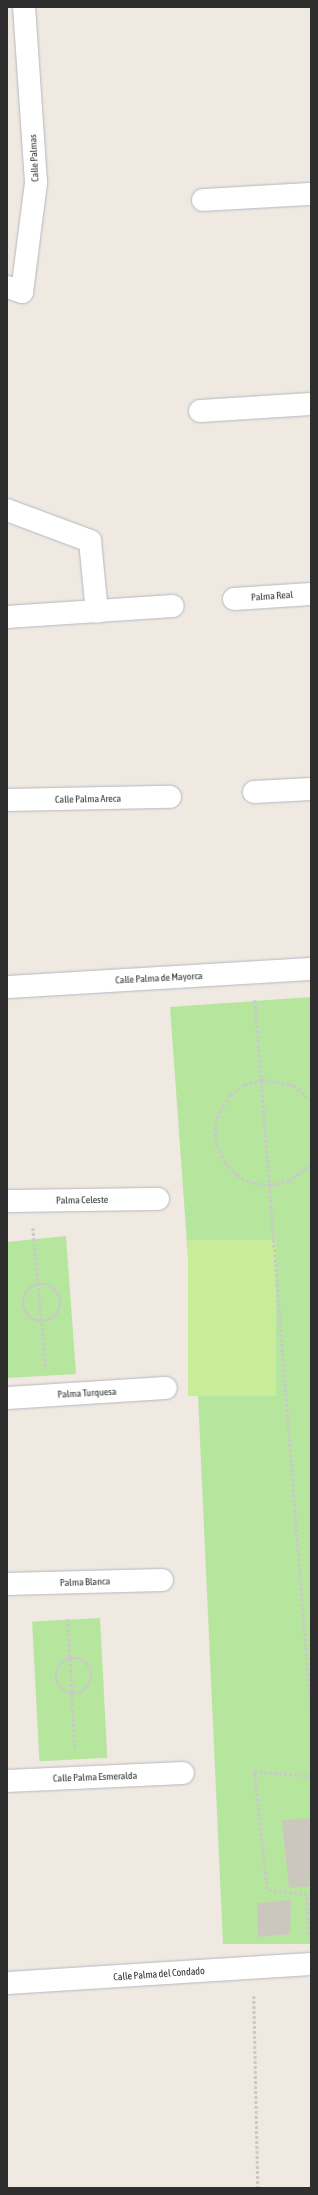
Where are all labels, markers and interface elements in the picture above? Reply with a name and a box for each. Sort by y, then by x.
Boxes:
street label: Calle Palmas [27,134,41,182]
street label: Palma Real [251,589,293,603]
street label: Calle Palma Areca [55,792,121,806]
street label: Calle Palma de Mayorca [115,970,203,986]
street label: Palma Celeste [56,1194,108,1206]
street label: Palma Turquesa [57,1385,117,1401]
street label: Palma Blanca [60,1575,110,1589]
street label: Calle Palma Esmeralda [53,1770,137,1784]
street label: Calle Palma del Condado [113,1965,205,1983]

